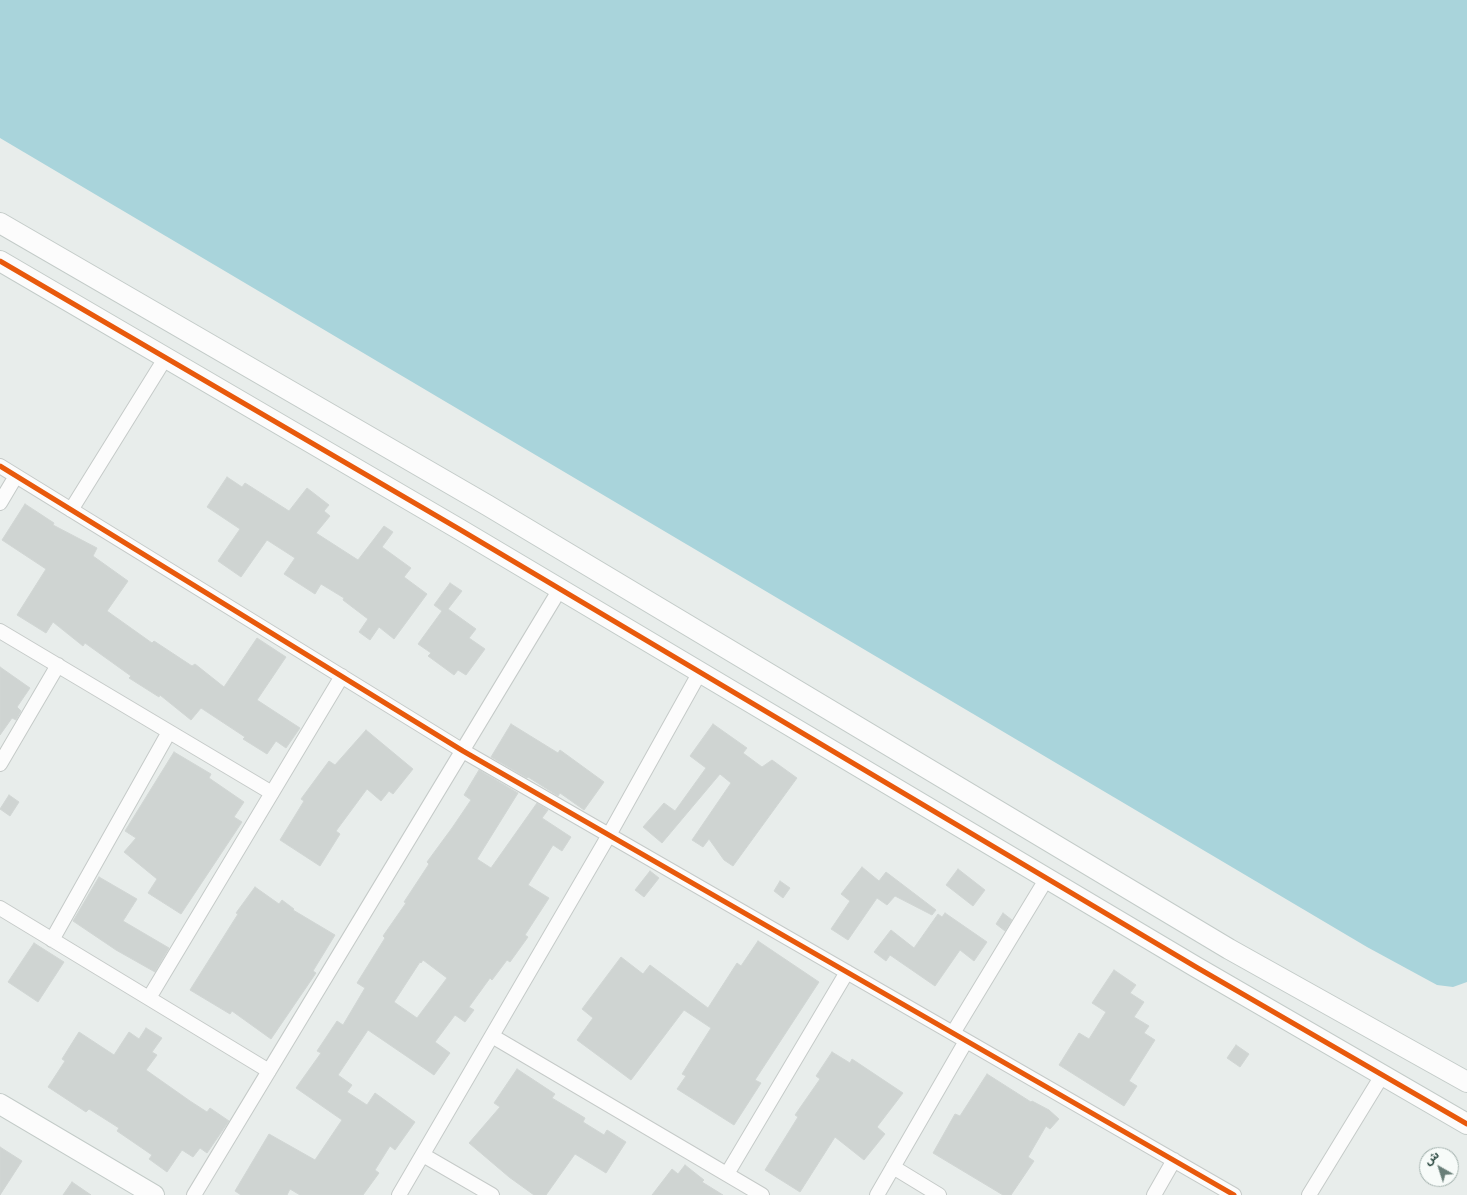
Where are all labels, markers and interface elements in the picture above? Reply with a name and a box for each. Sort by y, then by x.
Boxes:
north arrow [1419,1147,1459,1187]
text: ش [1422,1148,1442,1168]

